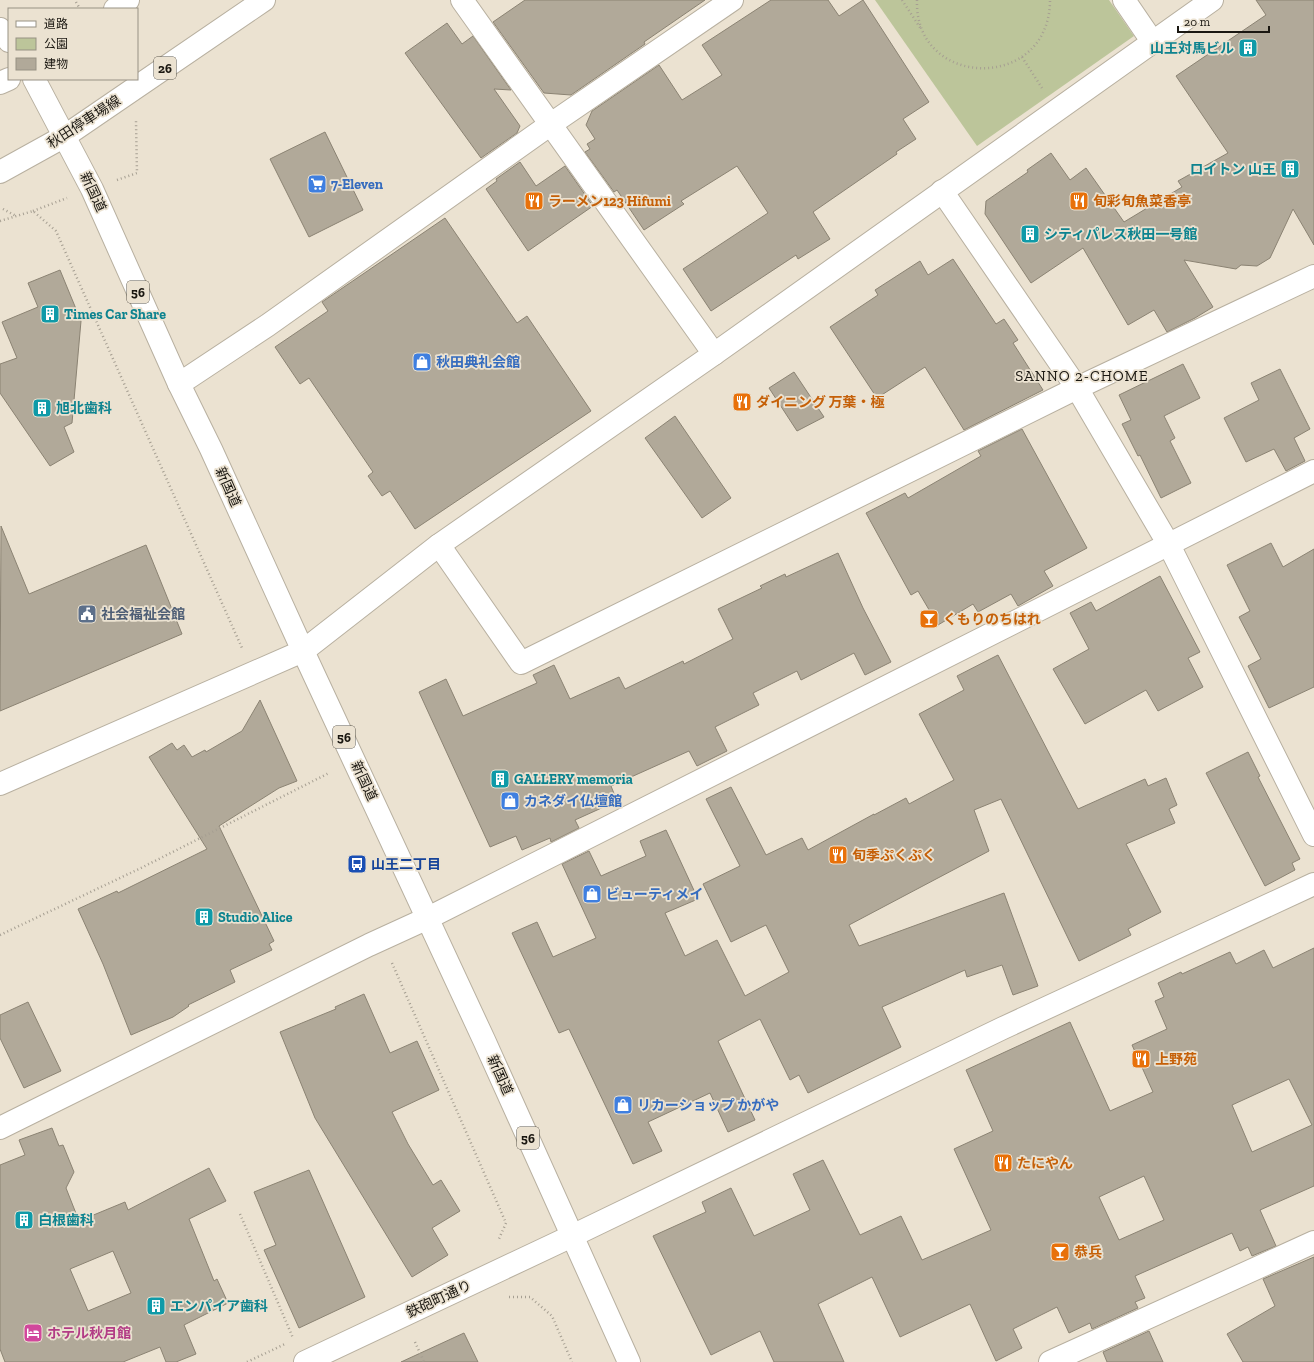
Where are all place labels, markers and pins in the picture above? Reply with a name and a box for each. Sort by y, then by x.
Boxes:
building icon: 山王対馬ビル [1237,37,1259,59]
place label: 山王対馬ビル [1150,40,1234,57]
building icon: ロイトン 山王 [1279,158,1301,180]
place label: ロイトン 山王 [1189,161,1276,178]
supermarket icon: 7-Eleven [306,173,328,195]
place label: 7-Eleven [331,176,384,193]
restaurant icon: ラーメン123 Hifumi [523,190,545,212]
restaurant icon: 旬彩旬魚菜香亭 [1068,190,1090,212]
place label: ラーメン123 Hifumi [548,193,671,210]
place label: 旬彩旬魚菜香亭 [1093,193,1191,210]
building icon: シティパレス秋田一号館 [1019,223,1041,245]
place label: シティパレス秋田一号館 [1044,226,1197,243]
building icon: Times Car Share [39,303,61,325]
place label: Times Car Share [64,306,166,323]
shop icon: 秋田典礼会館 [411,351,433,373]
place label: 秋田典礼会館 [436,354,520,371]
restaurant icon: ダイニング 万葉・極 [731,391,753,413]
place label: ダイニング 万葉・極 [756,394,885,411]
building icon: 旭北歯科 [31,397,53,419]
place label: 旭北歯科 [56,400,112,417]
public building icon: 社会福祉会館 [76,603,98,625]
place label: 社会福祉会館 [101,606,185,623]
bar icon: くもりのちはれ [918,608,940,630]
place label: くもりのちはれ [943,611,1041,628]
building icon: GALLERY memoria [489,768,511,790]
place label: GALLERY memoria [514,771,633,788]
shop icon: カネダイ仏壇館 [499,790,521,812]
place label: カネダイ仏壇館 [524,793,622,810]
restaurant icon: 旬季ぷくぷく [827,844,849,866]
place label: 旬季ぷくぷく [852,847,936,864]
bus stop icon: 山王二丁目 [346,853,368,875]
place label: 山王二丁目 [371,856,441,873]
shop icon: ビューティメイ [581,883,603,905]
place label: ビューティメイ [606,886,703,903]
building icon: Studio Alice [193,906,215,928]
place label: Studio Alice [218,909,293,926]
restaurant icon: 上野苑 [1130,1048,1152,1070]
place label: 上野苑 [1155,1051,1197,1068]
shop icon: リカーショップ かがや [612,1094,634,1116]
place label: リカーショップ かがや [637,1097,779,1114]
restaurant icon: たにやん [992,1152,1014,1174]
place label: たにやん [1017,1155,1073,1172]
building icon: 白根歯科 [13,1209,35,1231]
place label: 白根歯科 [38,1212,94,1229]
bar icon: 恭兵 [1049,1241,1071,1263]
place label: 恭兵 [1074,1244,1102,1261]
building icon: エンパイア歯科 [145,1295,167,1317]
place label: エンパイア歯科 [170,1298,268,1315]
hotel icon: ホテル秋月館 [22,1322,44,1344]
place label: ホテル秋月館 [47,1325,131,1342]

